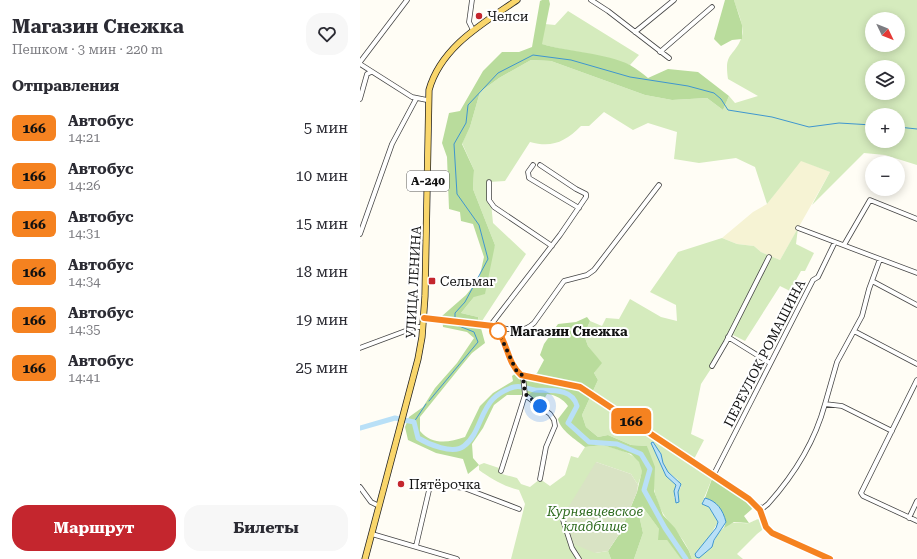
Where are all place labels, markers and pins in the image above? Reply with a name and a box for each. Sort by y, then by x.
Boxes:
place label: Челси [487,9,529,24]
marker: Челси [474,11,484,21]
place label: Сельмаг [440,274,496,289]
marker: Сельмаг [427,276,437,286]
marker: Магазин Снежка [489,322,507,340]
place label: Магазин Снежка [510,324,628,339]
place label: Пятёрочка [409,477,481,492]
marker: Пятёрочка [396,479,406,489]

